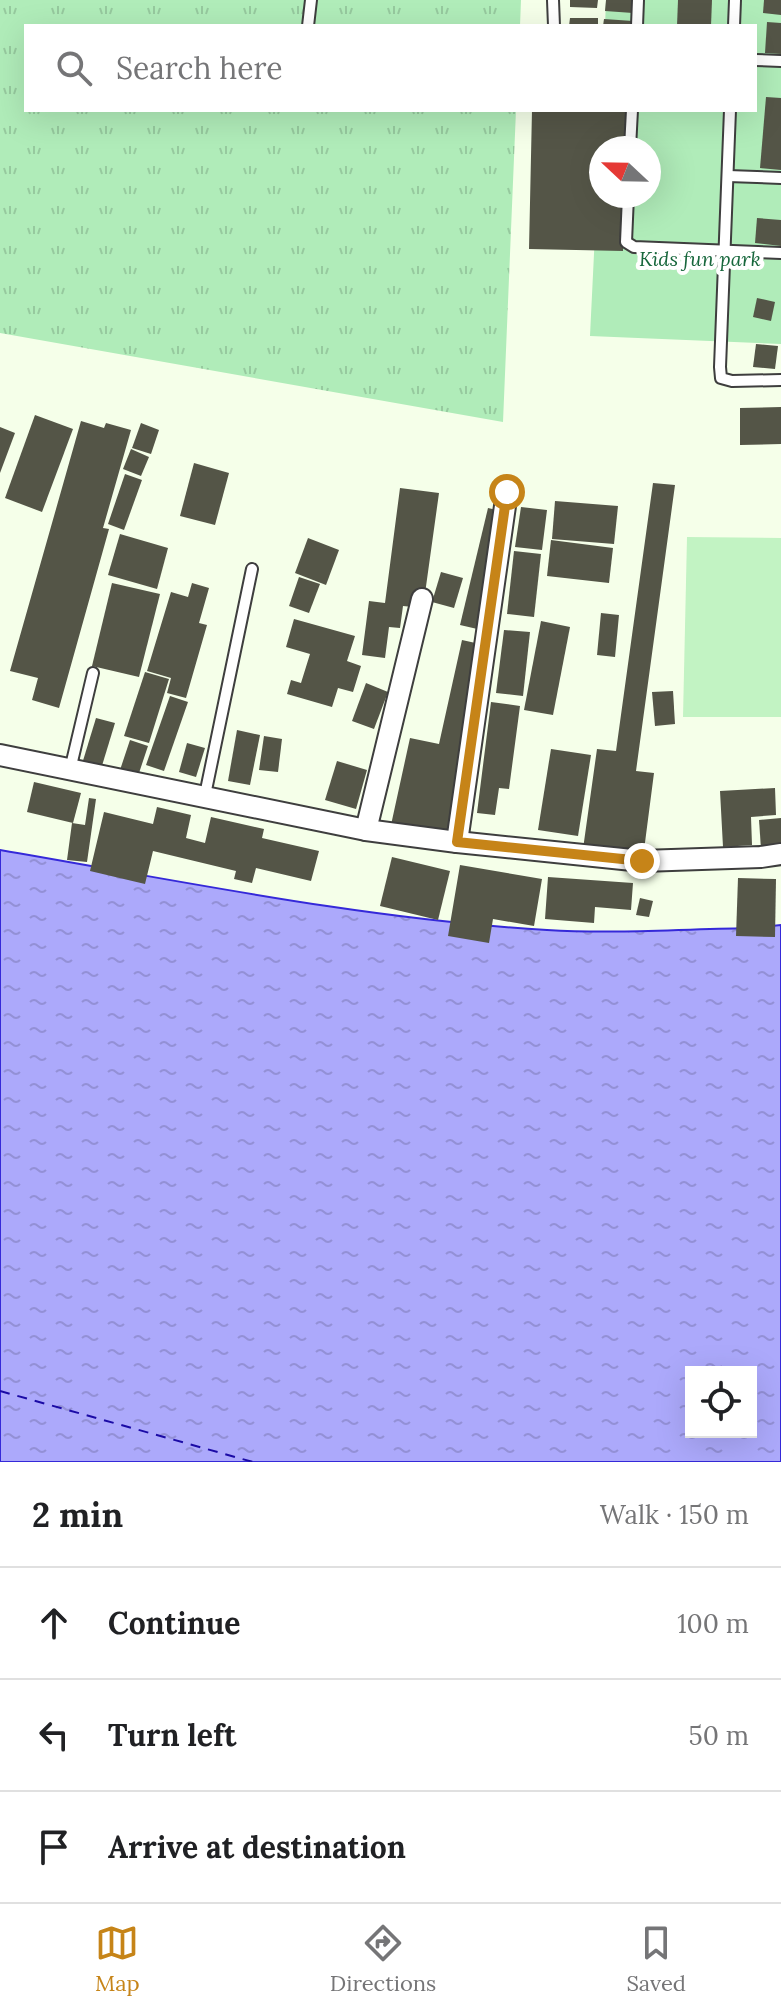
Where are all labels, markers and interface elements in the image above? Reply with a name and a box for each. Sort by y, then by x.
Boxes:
search box [24,24,757,112]
icon: search [52,46,96,90]
text: Search here [116,49,283,87]
north arrow [589,136,661,208]
park label: Kids fun park [639,246,761,271]
route start [489,474,525,510]
route end [624,843,660,879]
map controls [685,1366,757,1438]
button: locate [685,1366,757,1438]
text: 2 min [32,1493,123,1536]
text: Walk · 150 m [600,1498,749,1531]
icon: ahead [32,1601,76,1645]
text: Continue [108,1604,240,1642]
text: 100 m [677,1607,749,1640]
icon: left [32,1713,76,1757]
text: Turn left [108,1716,236,1754]
text: 50 m [689,1719,749,1752]
icon: arrive [32,1825,76,1869]
text: Arrive at destination [108,1828,406,1866]
tab: Map [95,1921,140,1997]
tab: Directions [330,1921,436,1997]
tab: Saved [626,1921,686,1997]

